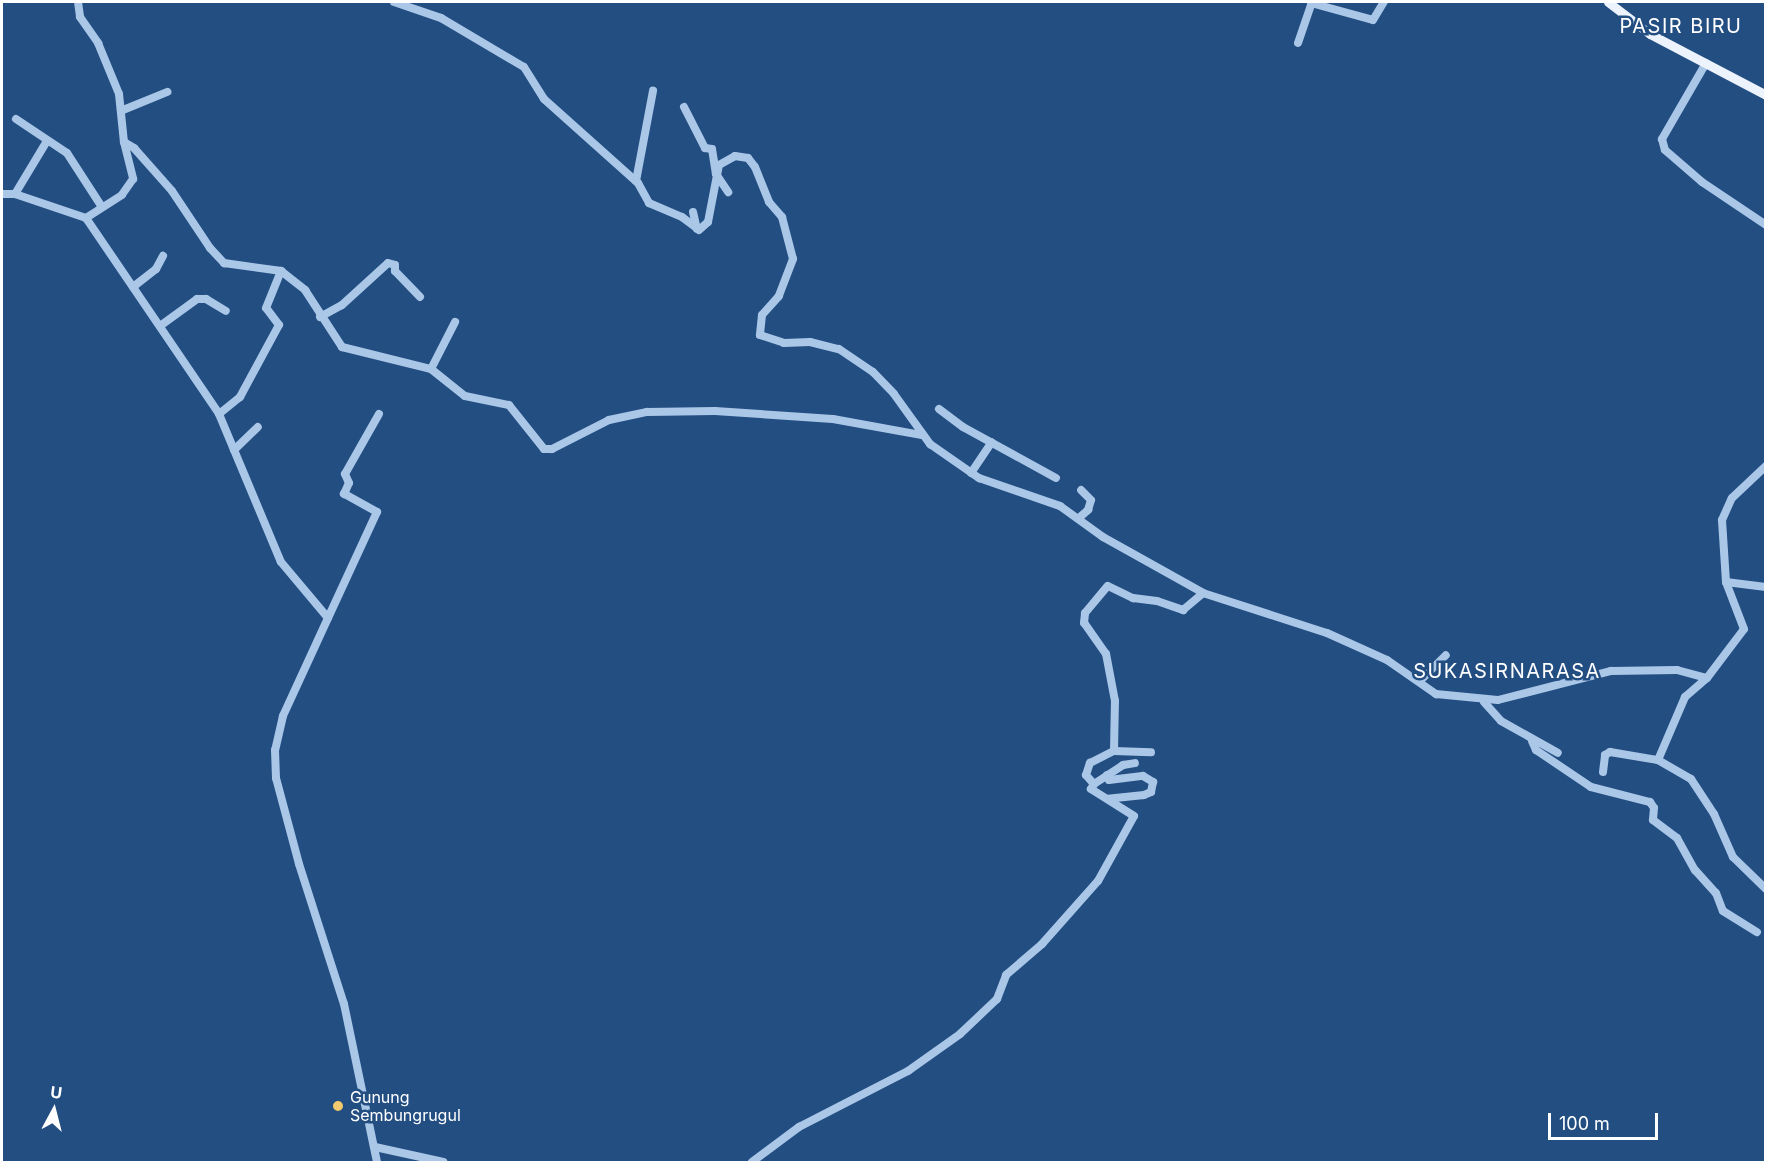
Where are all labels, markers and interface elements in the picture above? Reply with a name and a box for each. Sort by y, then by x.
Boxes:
district label: PASIR BIRU [1619,14,1743,38]
district label: SUKASIRNARASA [1413,659,1601,683]
north arrow [24,1080,84,1140]
text: U [49,1081,63,1103]
place label: Gunung Sembungrugul [350,1087,461,1125]
marker: Gunung Sembungrugul [331,1099,345,1113]
scale bar [1551,1101,1660,1139]
text: 100 m [1559,1113,1610,1134]

